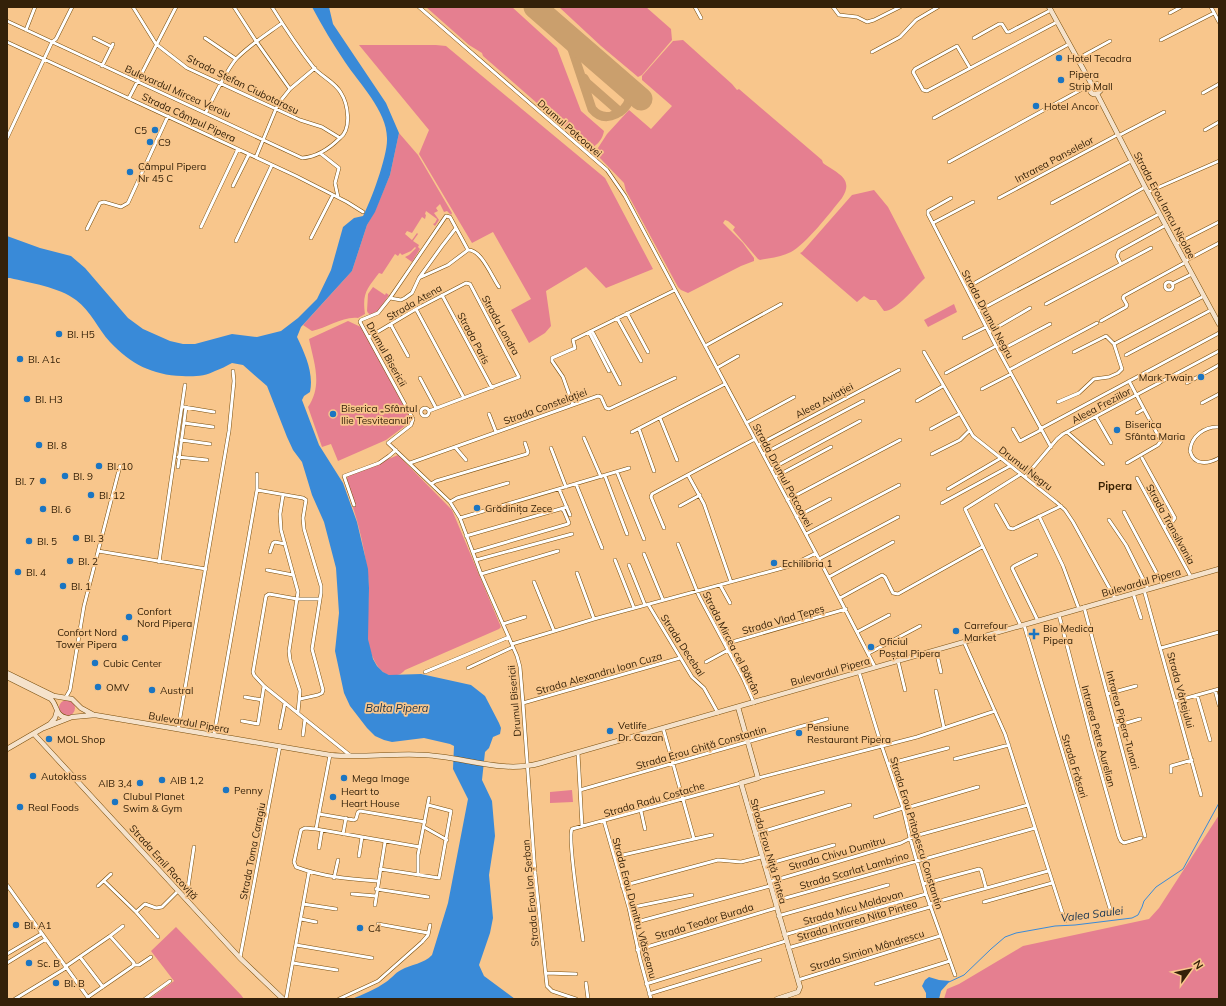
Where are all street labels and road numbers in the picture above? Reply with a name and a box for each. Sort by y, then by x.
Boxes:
street label: Strada Stefan Ciubotarasu [185,52,301,117]
street label: Bulevardul Mircea Veroiu [123,62,233,121]
street label: Strada Câmpul Pipera [140,90,238,145]
street label: Drumul Potcoavei [535,97,605,160]
street label: Intrarea Panselelor [1013,133,1096,186]
street label: Strada Erou Iancu Nicolae [1131,149,1198,261]
street label: Strada Drumul Negru [959,268,1016,361]
street label: Strada Atena [384,281,444,324]
street label: Strada Londra [479,293,522,357]
street label: Strada Paris [454,310,493,367]
street label: Drumul Bisericii [363,320,410,389]
street label: Aleea Aviației [793,380,855,421]
street label: Aleea Freziilor [1069,384,1133,427]
street label: Strada Constelației [502,385,589,428]
street label: Strada Drumul Potcoavei [750,421,815,529]
street label: Drumul Negru [996,443,1055,493]
street label: Strada Transilvania [1143,482,1198,567]
street label: Bulevardul Pipera [1100,565,1182,600]
street label: Strada Mircea cel Bătrân [700,589,763,697]
street label: Strada Vlad Țepeș [740,602,826,637]
street label: Strada Decebal [658,612,707,679]
street label: Strada Alexandru Ioan Cuza [535,649,664,698]
street label: Strada Vârtejului [1164,651,1197,730]
street label: Bulevardul Pipera [789,654,871,689]
street label: Drumul Bisericii [505,665,524,737]
street label: Intrarea Pipera-Tunari [1103,669,1142,771]
street label: Intrarea Petre Aurelian [1079,684,1118,789]
street label: Bulevardul Pipera [148,709,230,736]
street label: Strada Erou Ghiță Constantin [634,723,768,772]
street label: Strada Frăsari [1059,733,1090,800]
street label: Strada Erou Pritopescu Constantin [887,755,946,911]
street label: Strada Radu Costache [602,779,706,820]
street label: Strada Erou Niță Pintea [747,797,790,905]
street label: Strada Toma Caragiu [237,801,268,901]
street label: Strada Emil Racoviță [127,822,201,903]
street label: Strada Chivu Dumitru [787,833,887,874]
street label: Strada Erou Dumitru Vlăsceanu [609,836,660,980]
street label: Strada Erou Ion Șerban [519,839,542,947]
street label: Strada Scarlat Lambrino [798,849,910,892]
street label: Strada Micu Moldovan [802,887,905,928]
street label: Strada Intrarea Nita Pintea [795,897,919,944]
street label: Strada Teodor Burada [653,900,755,943]
street label: Strada Simion Mândrescu [808,927,926,974]

